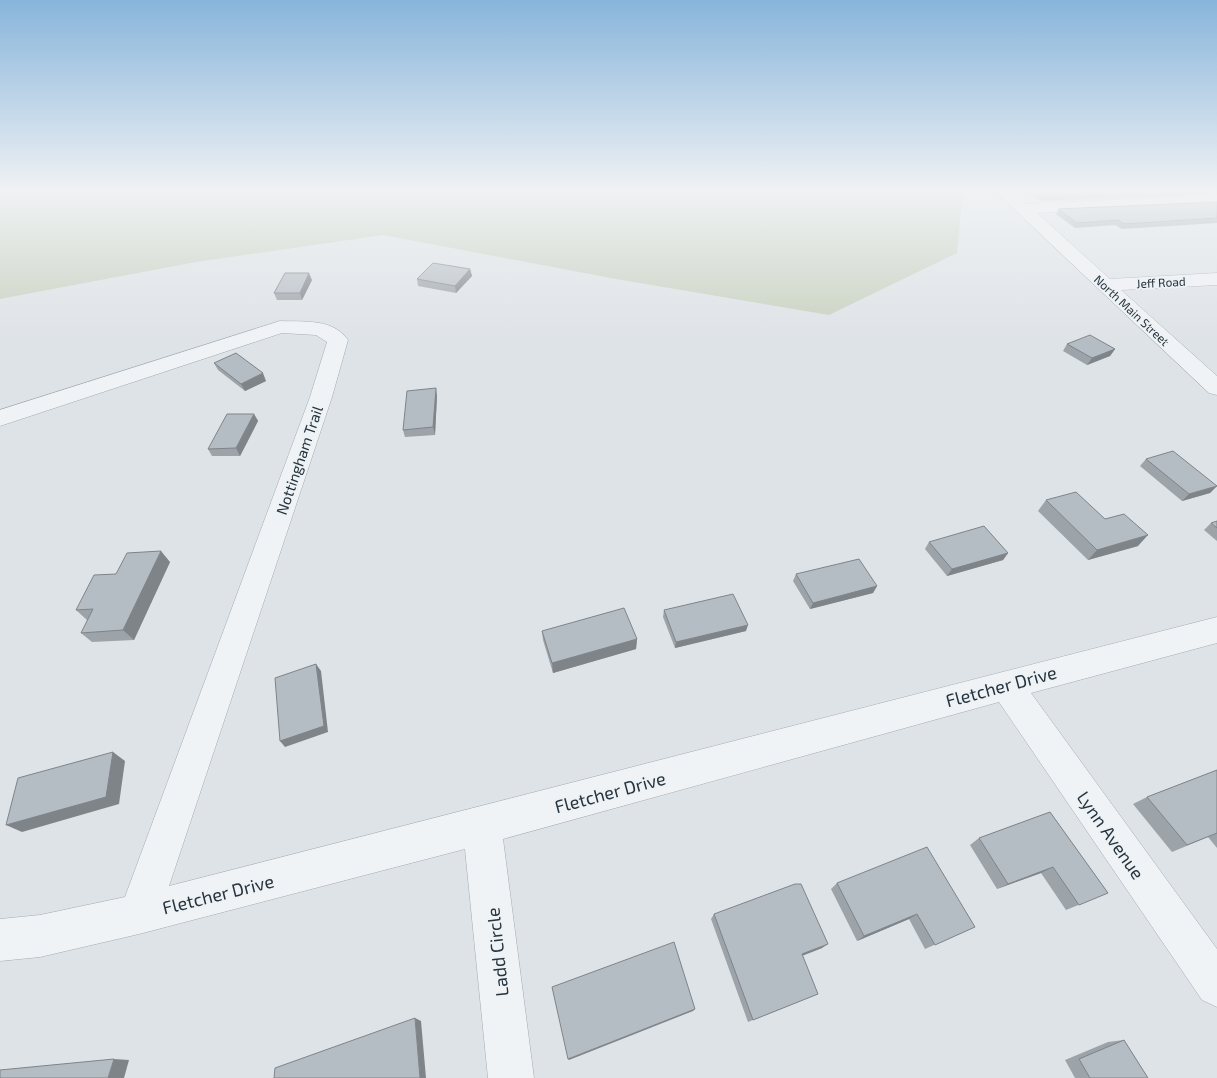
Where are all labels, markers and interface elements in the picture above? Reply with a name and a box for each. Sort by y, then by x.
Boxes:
street label: North Main Street [1092,272,1173,349]
street label: Jeff Road [1136,274,1186,290]
street label: Nottingham Trail [272,403,326,517]
street label: Fletcher Drive [943,661,1059,711]
street label: Fletcher Drive [552,767,668,817]
street label: Lynn Avenue [1073,787,1149,883]
street label: Fletcher Drive [160,870,276,918]
street label: Ladd Circle [481,906,513,998]

